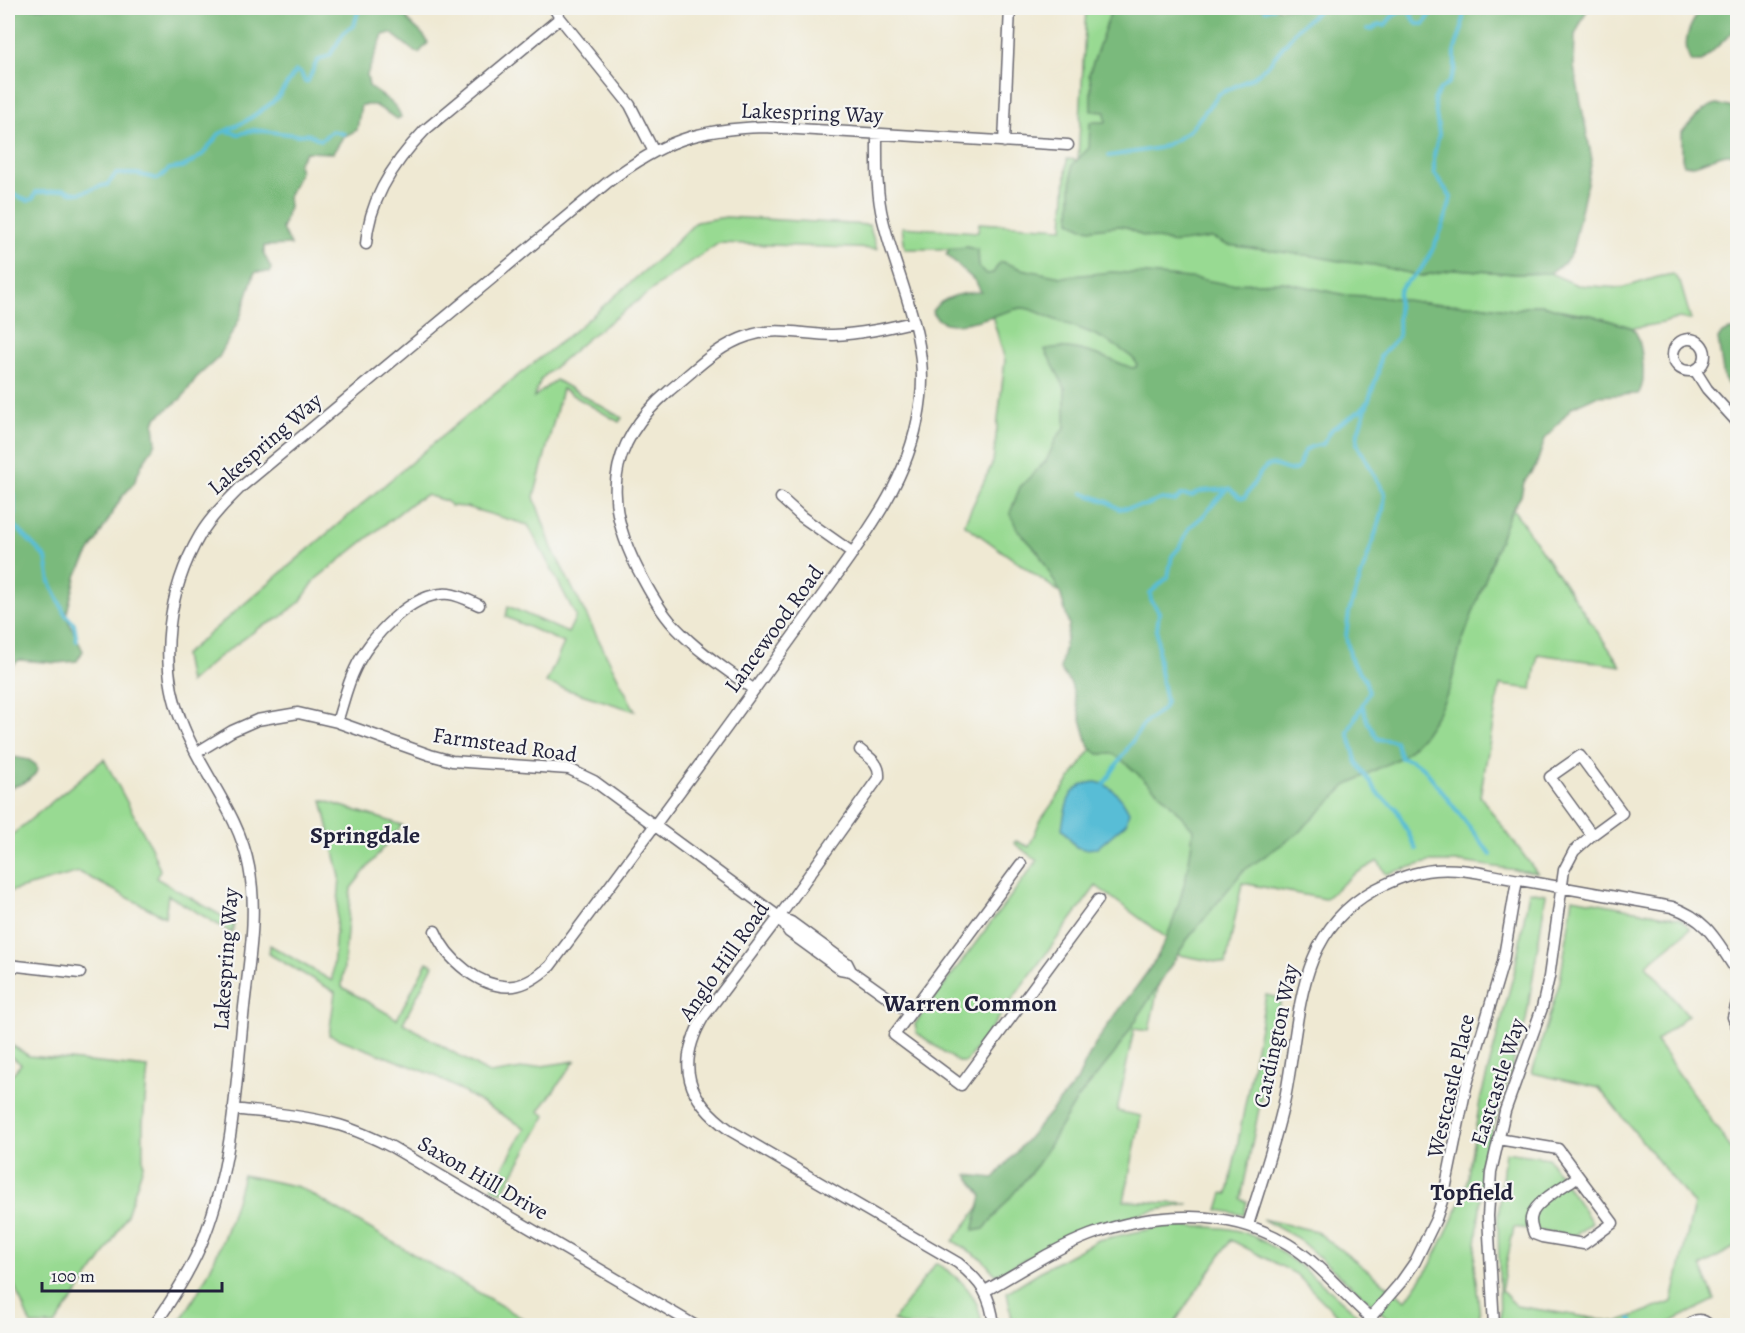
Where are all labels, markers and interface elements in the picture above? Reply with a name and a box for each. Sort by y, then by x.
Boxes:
street label: Lakespring Way [740,96,884,130]
street label: Lakespring Way [201,386,329,502]
street label: Lancewood Road [717,559,831,699]
street label: Farmstead Road [431,720,579,770]
district label: Springdale [310,819,420,851]
street label: Lakespring Way [206,887,246,1031]
street label: Anglo Hill Road [671,895,776,1028]
street label: Cardington Way [1246,961,1306,1111]
district label: Warren Common [882,987,1058,1019]
street label: Westcastle Place [1420,1011,1482,1162]
street label: Eastcastle Way [1463,1014,1533,1150]
street label: Saxon Hill Drive [412,1129,554,1227]
district label: Topfield [1431,1176,1514,1208]
scale bar [42,1255,222,1293]
text: 100 m [51,1264,95,1288]

